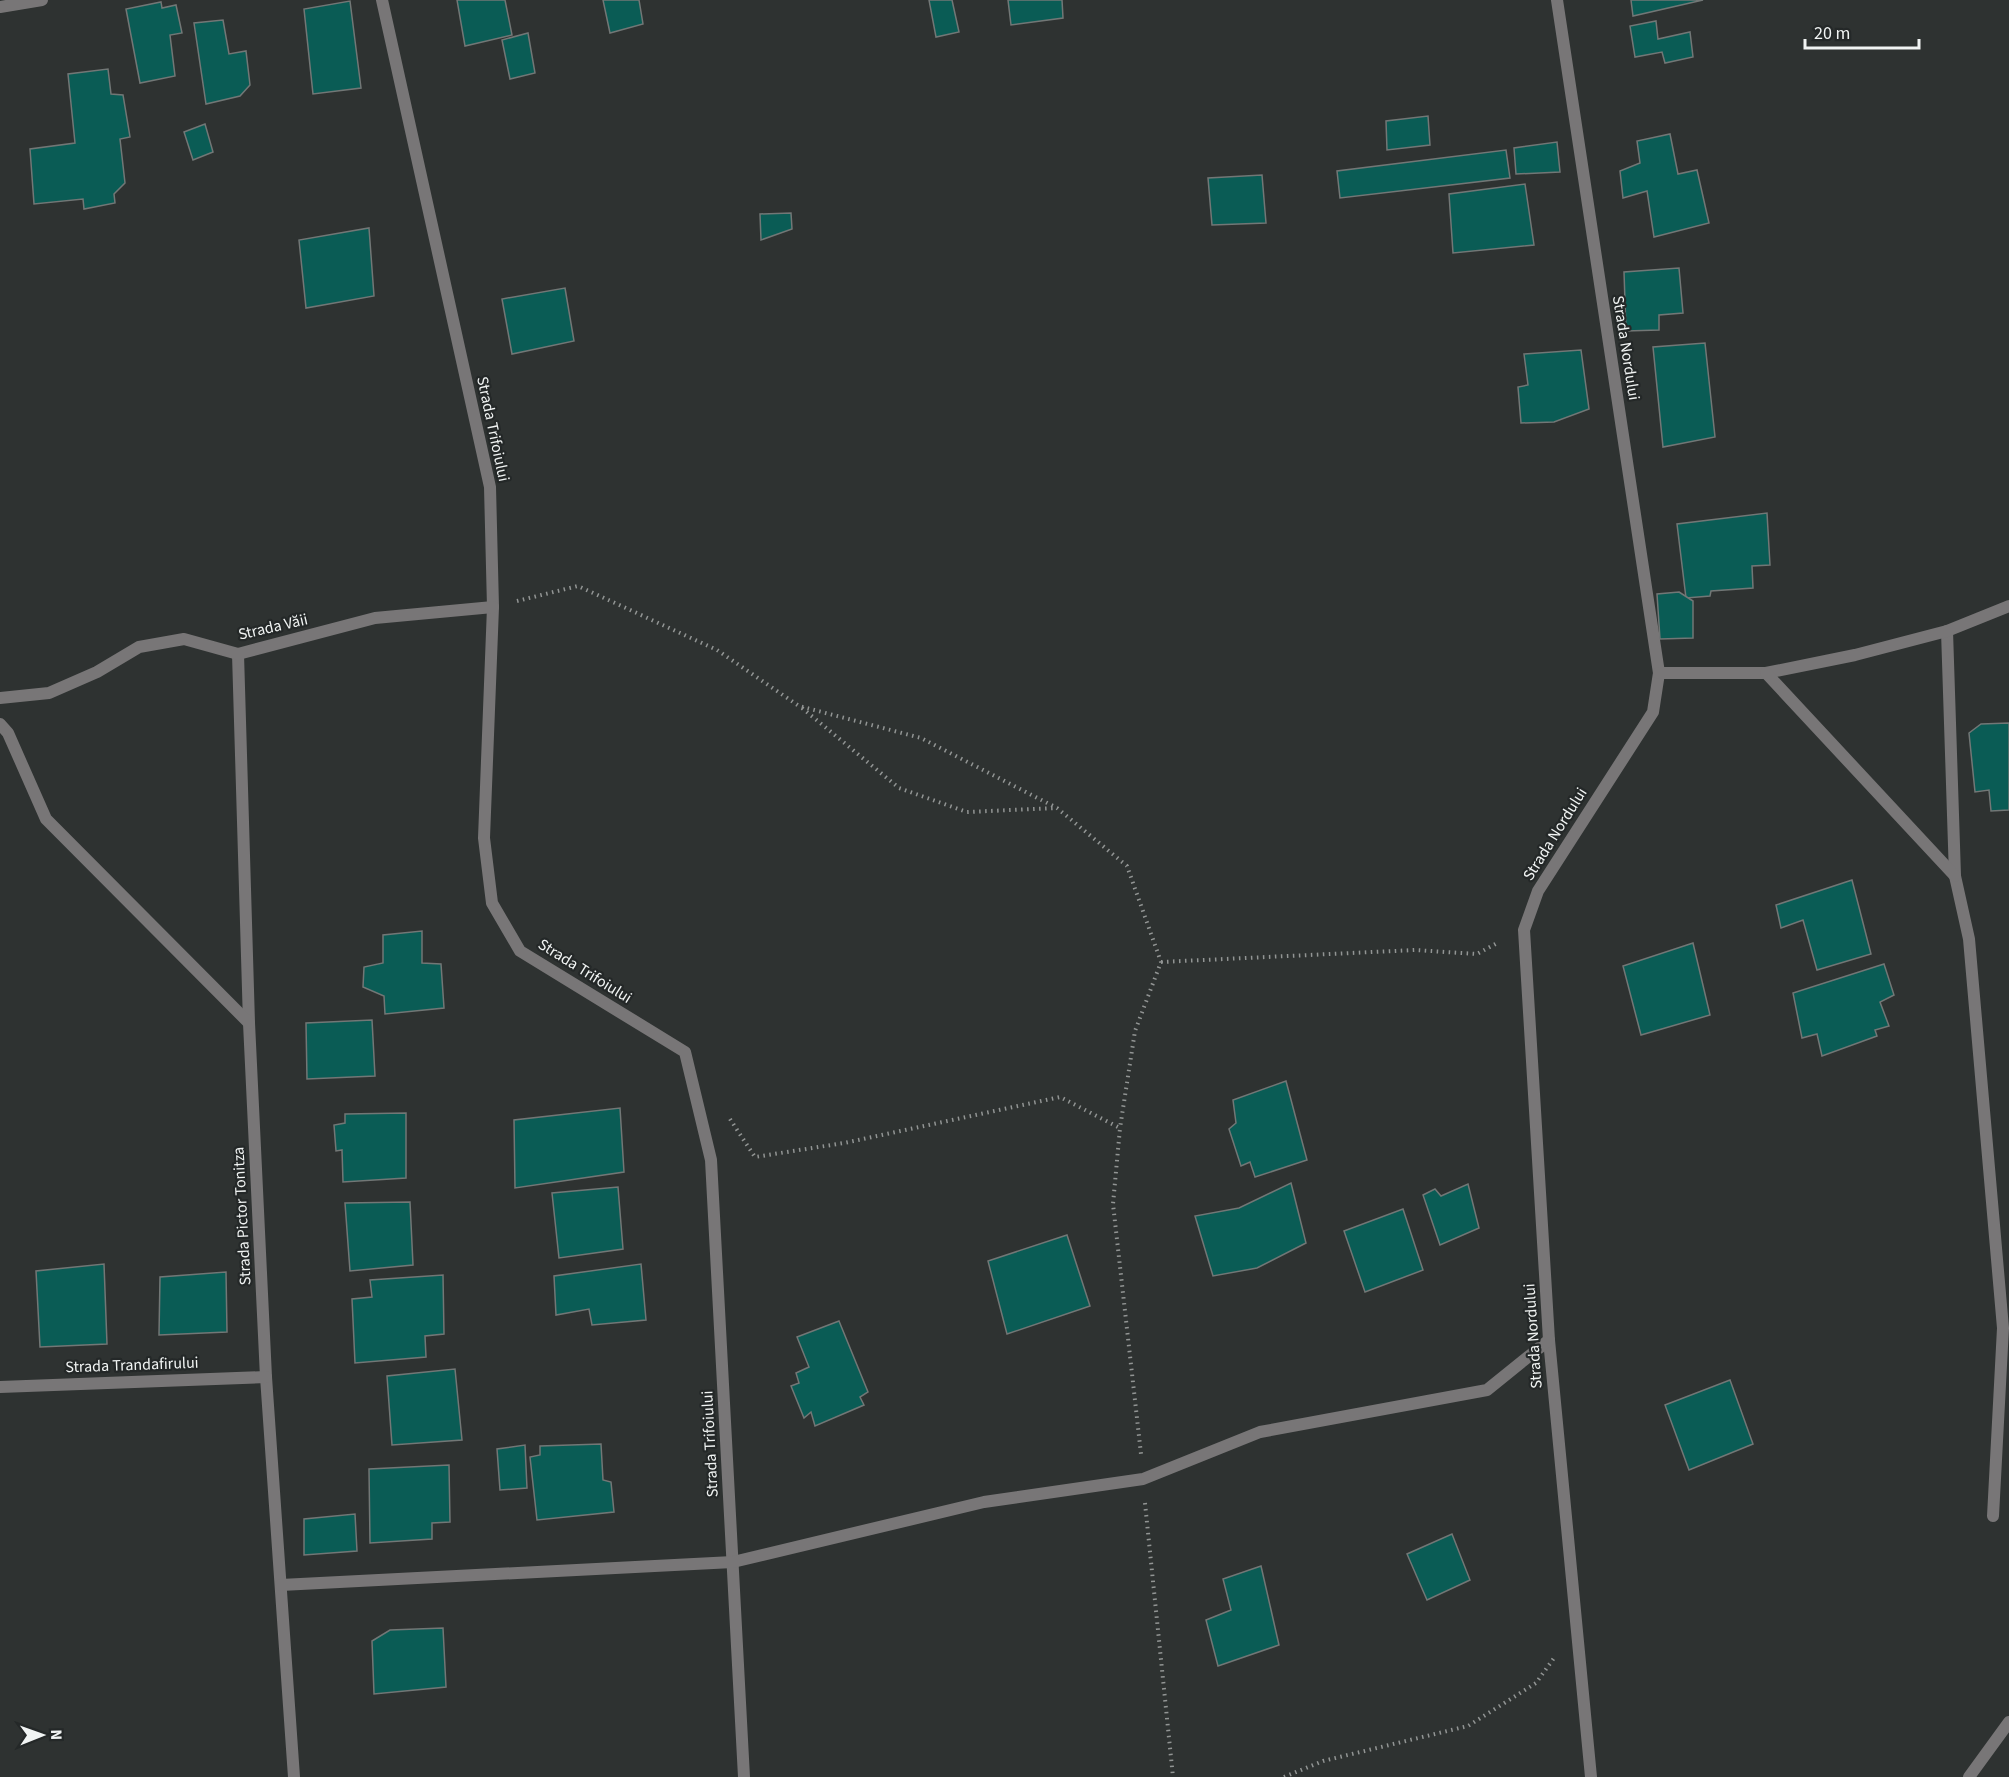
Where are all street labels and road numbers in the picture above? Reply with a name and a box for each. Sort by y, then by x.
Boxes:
street label: Strada Nordului [1607,294,1645,402]
street label: Strada Trifoiului [471,374,515,484]
street label: Strada Văii [236,608,310,646]
street label: Strada Nordului [1518,783,1592,885]
street label: Strada Trifoiului [534,933,636,1009]
street label: Strada Pictor Tonitza [227,1146,257,1286]
street label: Strada Nordului [1518,1283,1548,1389]
street label: Strada Trandafirului [65,1352,199,1378]
street label: Strada Trifoiului [696,1390,724,1498]

